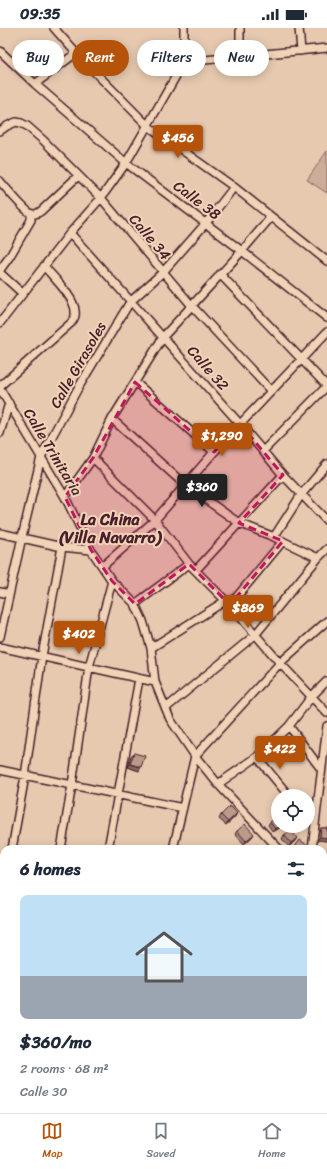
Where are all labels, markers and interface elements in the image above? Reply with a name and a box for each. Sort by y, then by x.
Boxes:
text: 09:35 [20,1,61,27]
chip: Buy [12,40,64,76]
chip: Rent [72,40,129,76]
chip: Filters [137,40,206,76]
chip: New [214,40,269,76]
pin: $456 [154,125,202,159]
text: $456 [162,126,194,149]
street label: Calle 38 [167,173,227,227]
street label: Calle 34 [122,208,178,266]
street label: Calle Girasoles [43,316,114,413]
street label: Calle 32 [180,339,236,397]
street label: Calle Trinitaria [16,403,90,501]
pin: $1,290 [189,423,255,457]
text: $1,290 [201,424,243,447]
pin: $360 [178,474,226,508]
text: $360 [186,475,218,498]
district label: La China (Villa Navarro) [59,505,163,552]
pin: $869 [224,595,272,629]
text: $869 [232,596,264,619]
pin: $402 [55,621,103,655]
text: $402 [63,622,95,645]
pin: $422 [256,736,304,770]
text: $422 [264,737,296,760]
map controls [271,789,315,833]
button: locate [271,789,315,833]
text: 6 homes [20,854,80,884]
icon: filters [285,858,307,880]
icon: home [128,921,200,993]
text: $360/mo [20,1027,91,1057]
text: 2 rooms · 68 m² [20,1057,109,1080]
text: Calle 30 [20,1080,67,1103]
tab: Map [41,1120,63,1163]
tab: Saved [146,1120,175,1163]
tab: Home [258,1120,286,1163]

